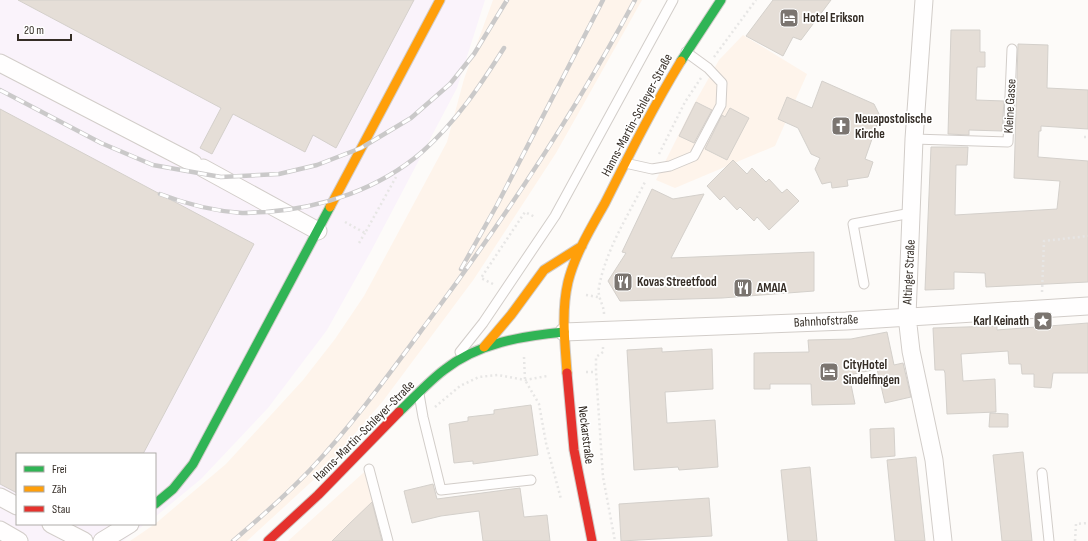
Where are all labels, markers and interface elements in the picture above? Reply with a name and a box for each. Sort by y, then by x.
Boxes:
hotel icon: Hotel Erikson [778,7,800,29]
place label: Hotel Erikson [803,10,864,26]
scale bar [18,16,71,42]
text: 20 m [24,23,44,38]
street label: Hanns-Martin-Schleyer-Straße [598,51,676,179]
street label: Kleine Gasse [1001,78,1019,134]
place label: Neuapostolische Kirche [855,111,932,142]
church icon: Neuapostolische Kirche [830,115,852,137]
street label: Altinger Straße [899,239,919,306]
restaurant icon: Kovas Streetfood [612,271,634,293]
place label: Kovas Streetfood [637,274,717,290]
restaurant icon: AMAIA [732,277,754,299]
place label: AMAIA [756,280,787,296]
place icon: Karl Keinath [1032,310,1054,332]
street label: Bahnhofstraße [793,311,859,331]
place label: Karl Keinath [973,313,1029,329]
place label: CityHotel Sindelfingen [843,357,900,388]
hotel icon: CityHotel Sindelfingen [818,361,840,383]
street label: Hanns-Martin-Schleyer-Straße [310,377,418,485]
street label: Neckarstraße [574,405,598,465]
legend [16,453,156,525]
text: Frei [52,462,67,477]
text: Zäh [52,482,67,497]
text: Stau [52,502,70,517]

